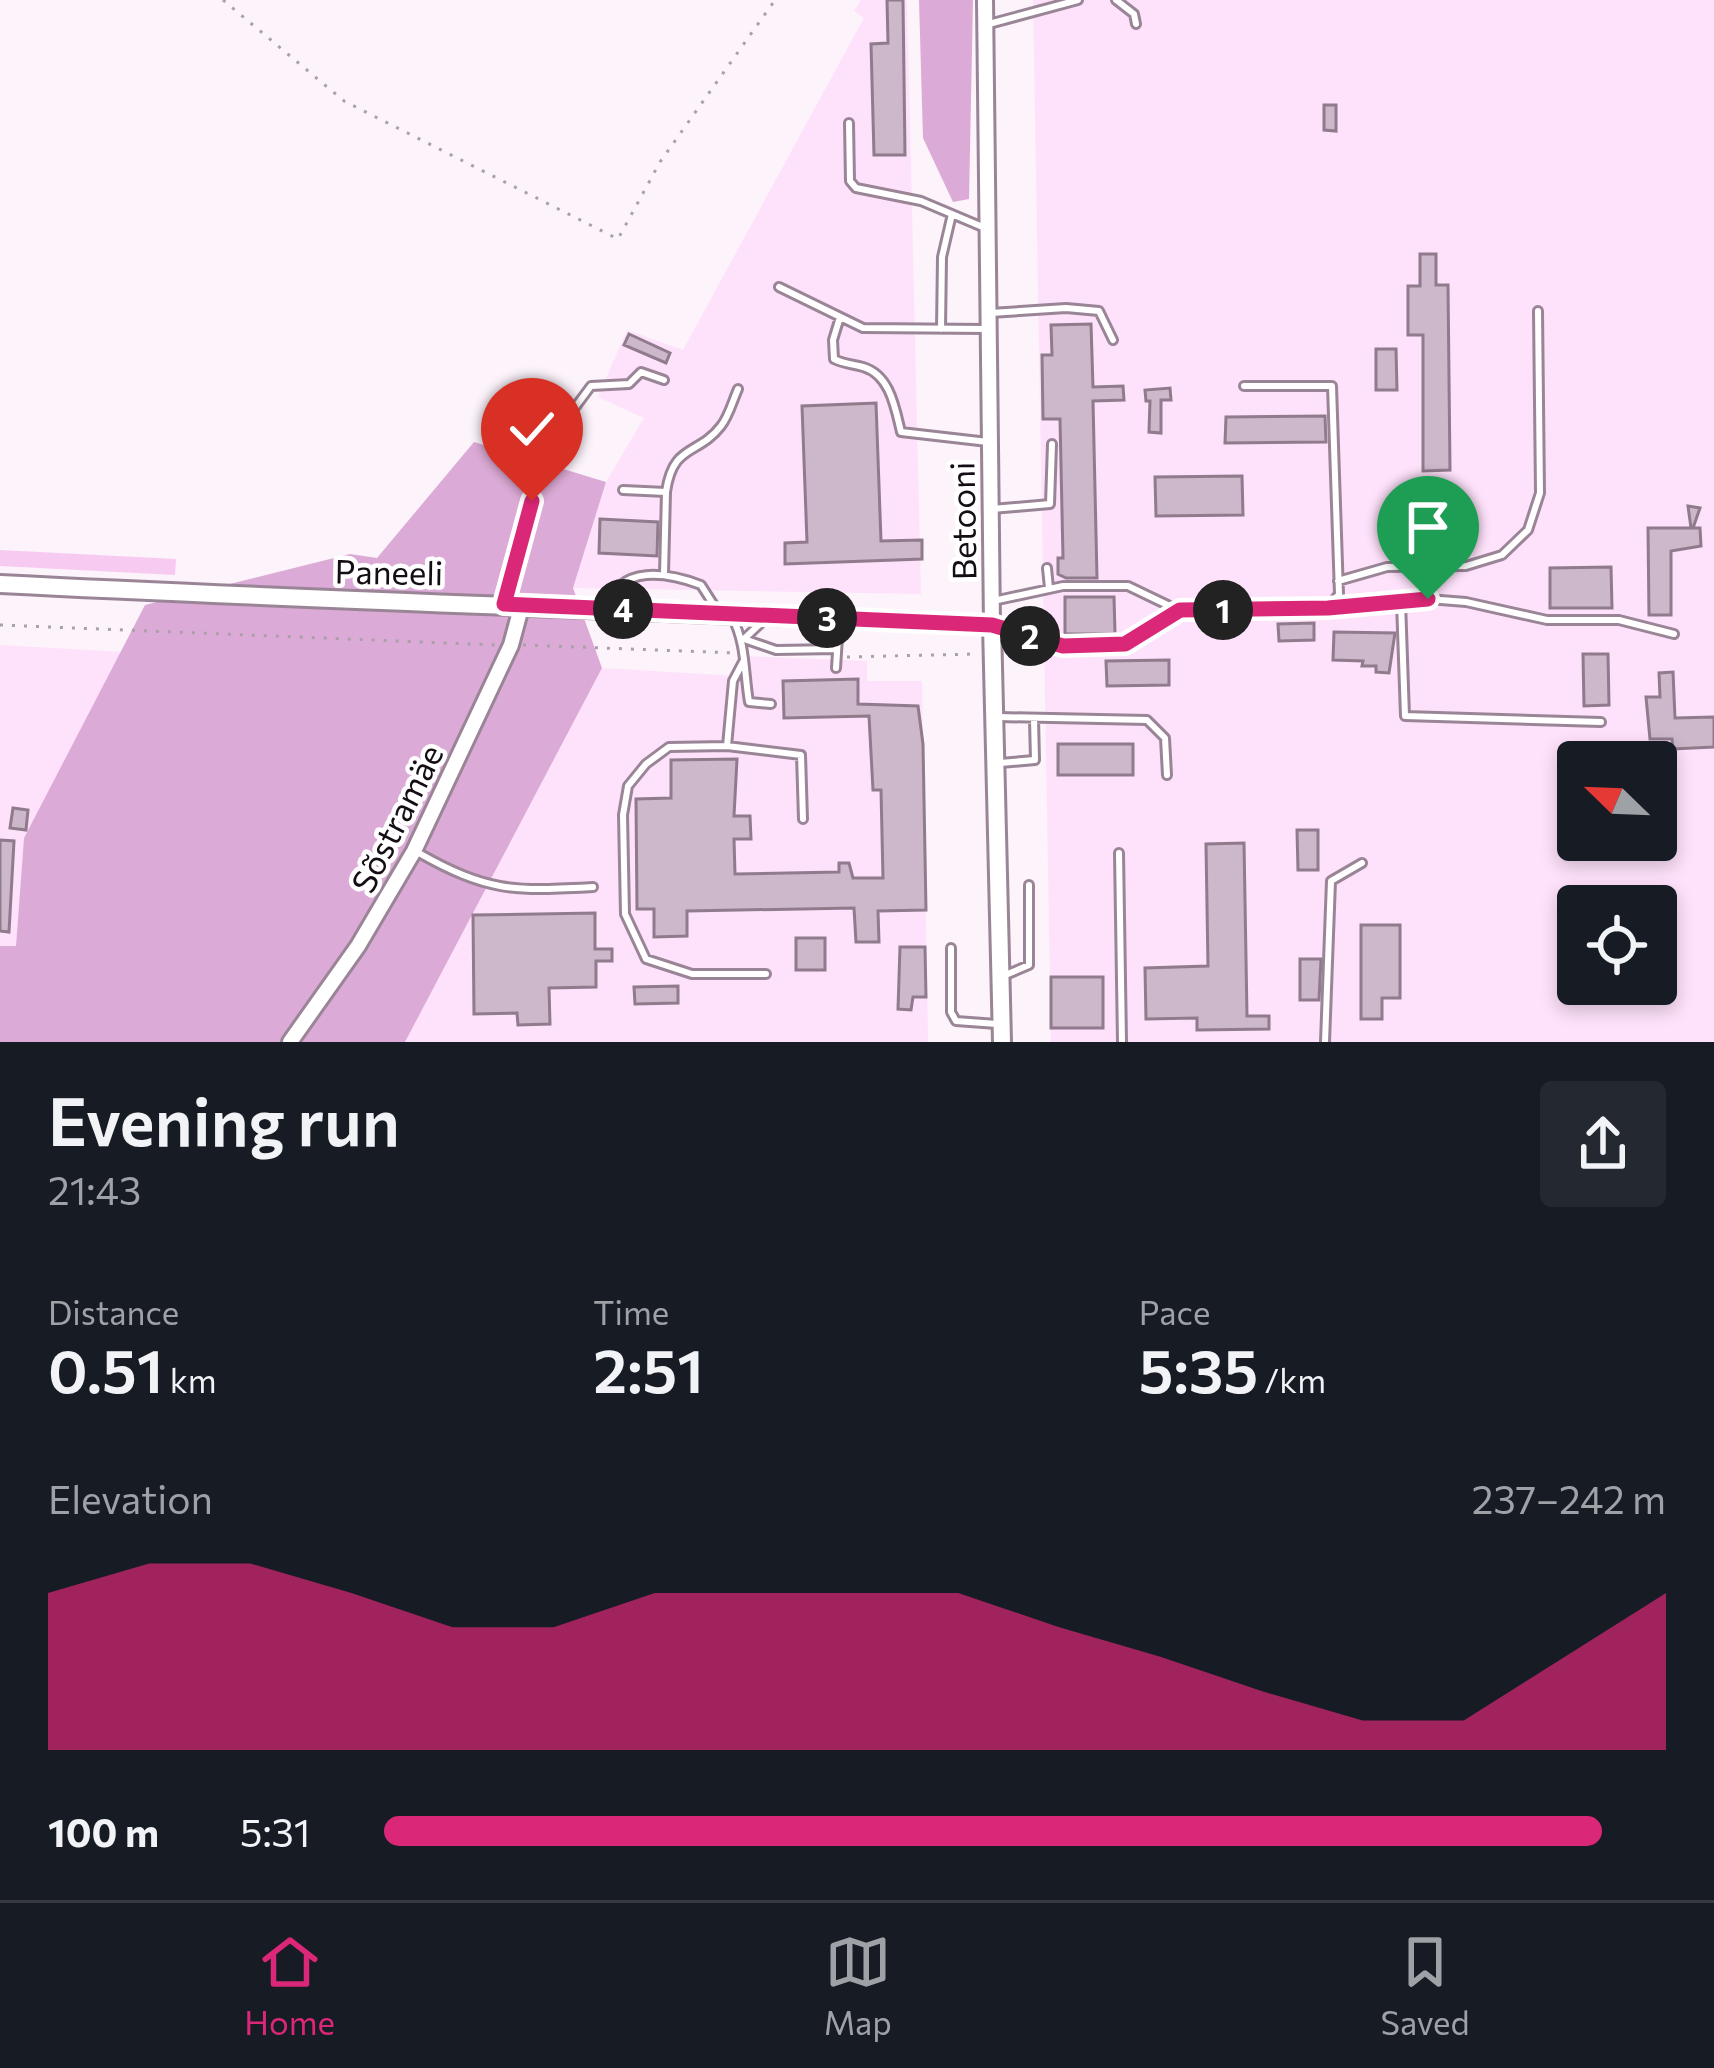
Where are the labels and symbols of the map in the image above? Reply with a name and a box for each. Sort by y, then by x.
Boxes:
pin [481,378,583,501]
street label: Betooni [940,461,984,581]
pin [1377,476,1479,599]
street label: Paneeli [334,550,444,592]
pin: 4 [593,579,653,639]
pin: 1 [1193,580,1253,640]
pin: 3 [797,588,857,648]
pin: 2 [1000,606,1060,666]
street label: Sõstramäe [341,737,451,899]
north arrow [1557,741,1677,861]

